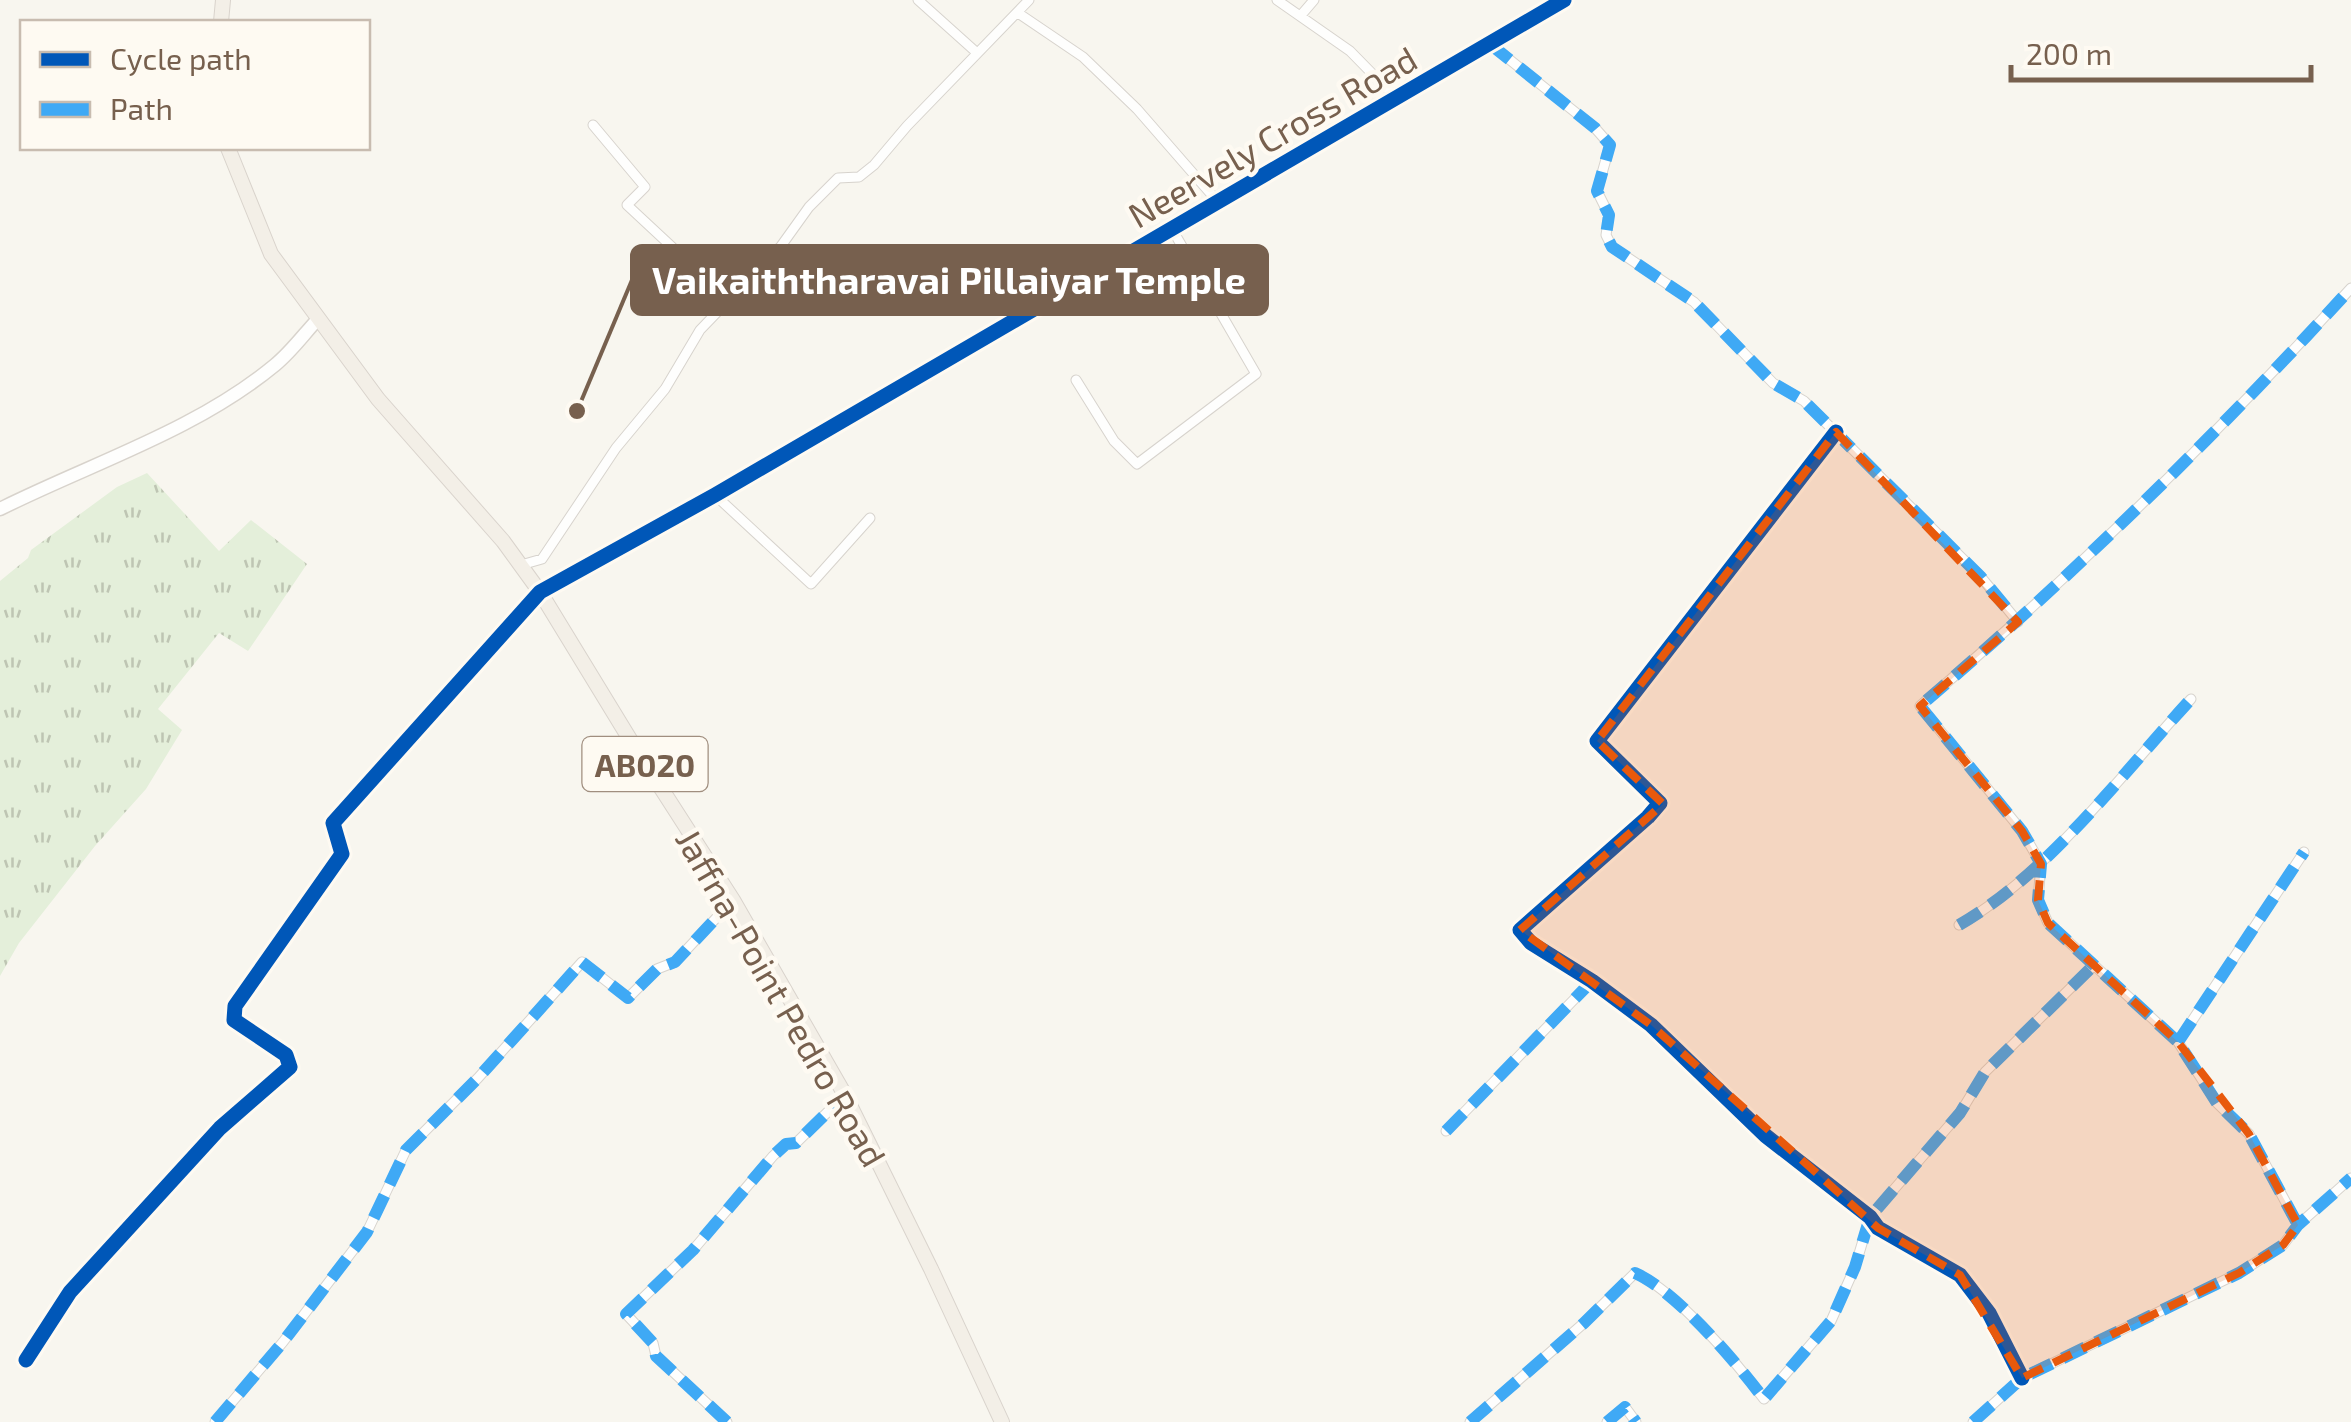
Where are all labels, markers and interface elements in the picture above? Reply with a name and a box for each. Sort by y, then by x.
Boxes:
legend [20,20,370,150]
scale bar [2011,20,2311,82]
text: 200 m [2026,35,2112,71]
street label: Neervely Cross Road [1120,36,1424,236]
text: Cycle path [110,40,252,76]
text: Path [110,90,173,126]
callout: Vaikaiththaravai Pillaiyar Temple [632,246,1267,314]
text: Vaikaiththaravai Pillaiyar Temple [652,256,1246,302]
road number: AB020 [582,737,708,791]
street label: Jaffna-Point Pedro Road [668,821,896,1173]

